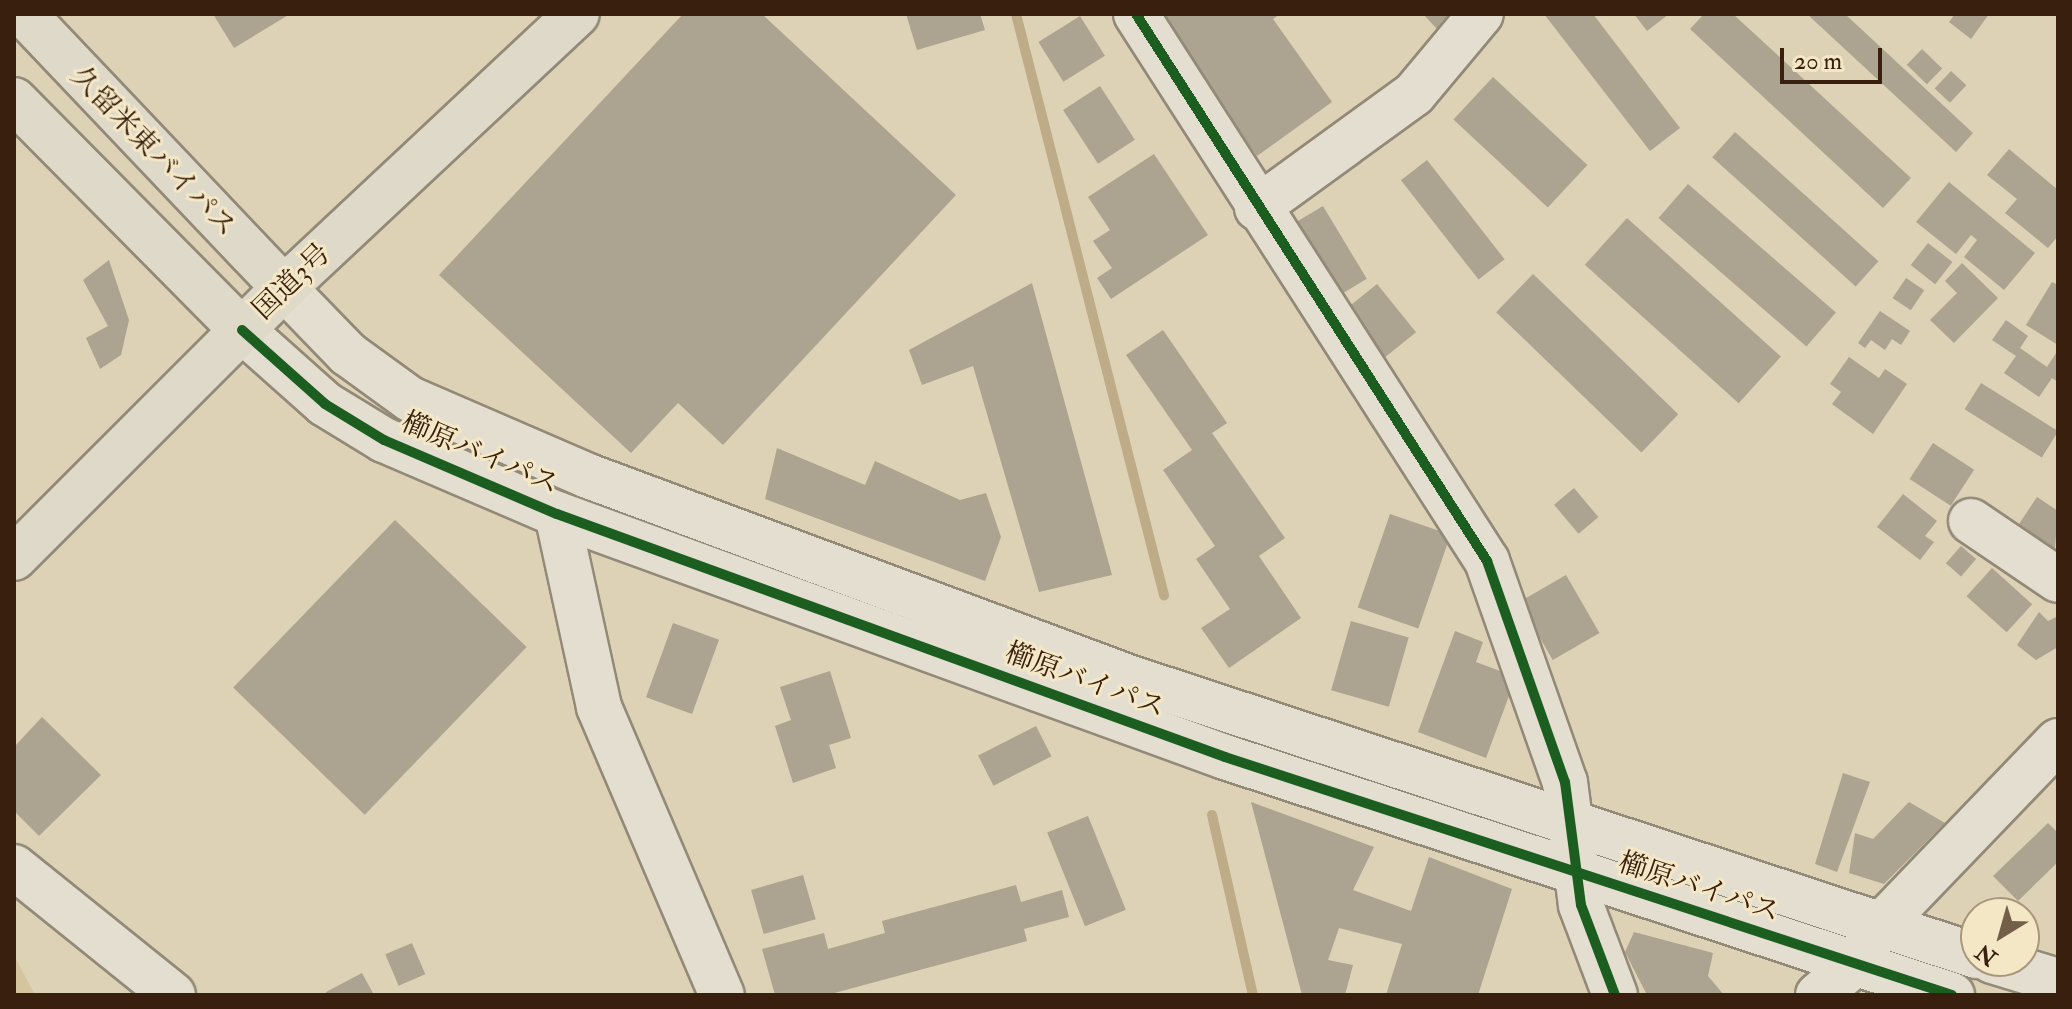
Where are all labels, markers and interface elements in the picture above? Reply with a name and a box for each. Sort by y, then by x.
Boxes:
scale bar [1784,32,1886,82]
text: 20 m [1794,46,1842,77]
street label: 久留米東バイパス [63,60,243,244]
street label: 国道3号 [246,237,338,327]
street label: 櫛原バイパス [396,406,564,502]
street label: 櫛原バイパス [1000,636,1170,726]
street label: 櫛原バイパス [1614,846,1784,930]
north arrow [1960,897,2040,977]
text: N [1970,937,2003,972]

